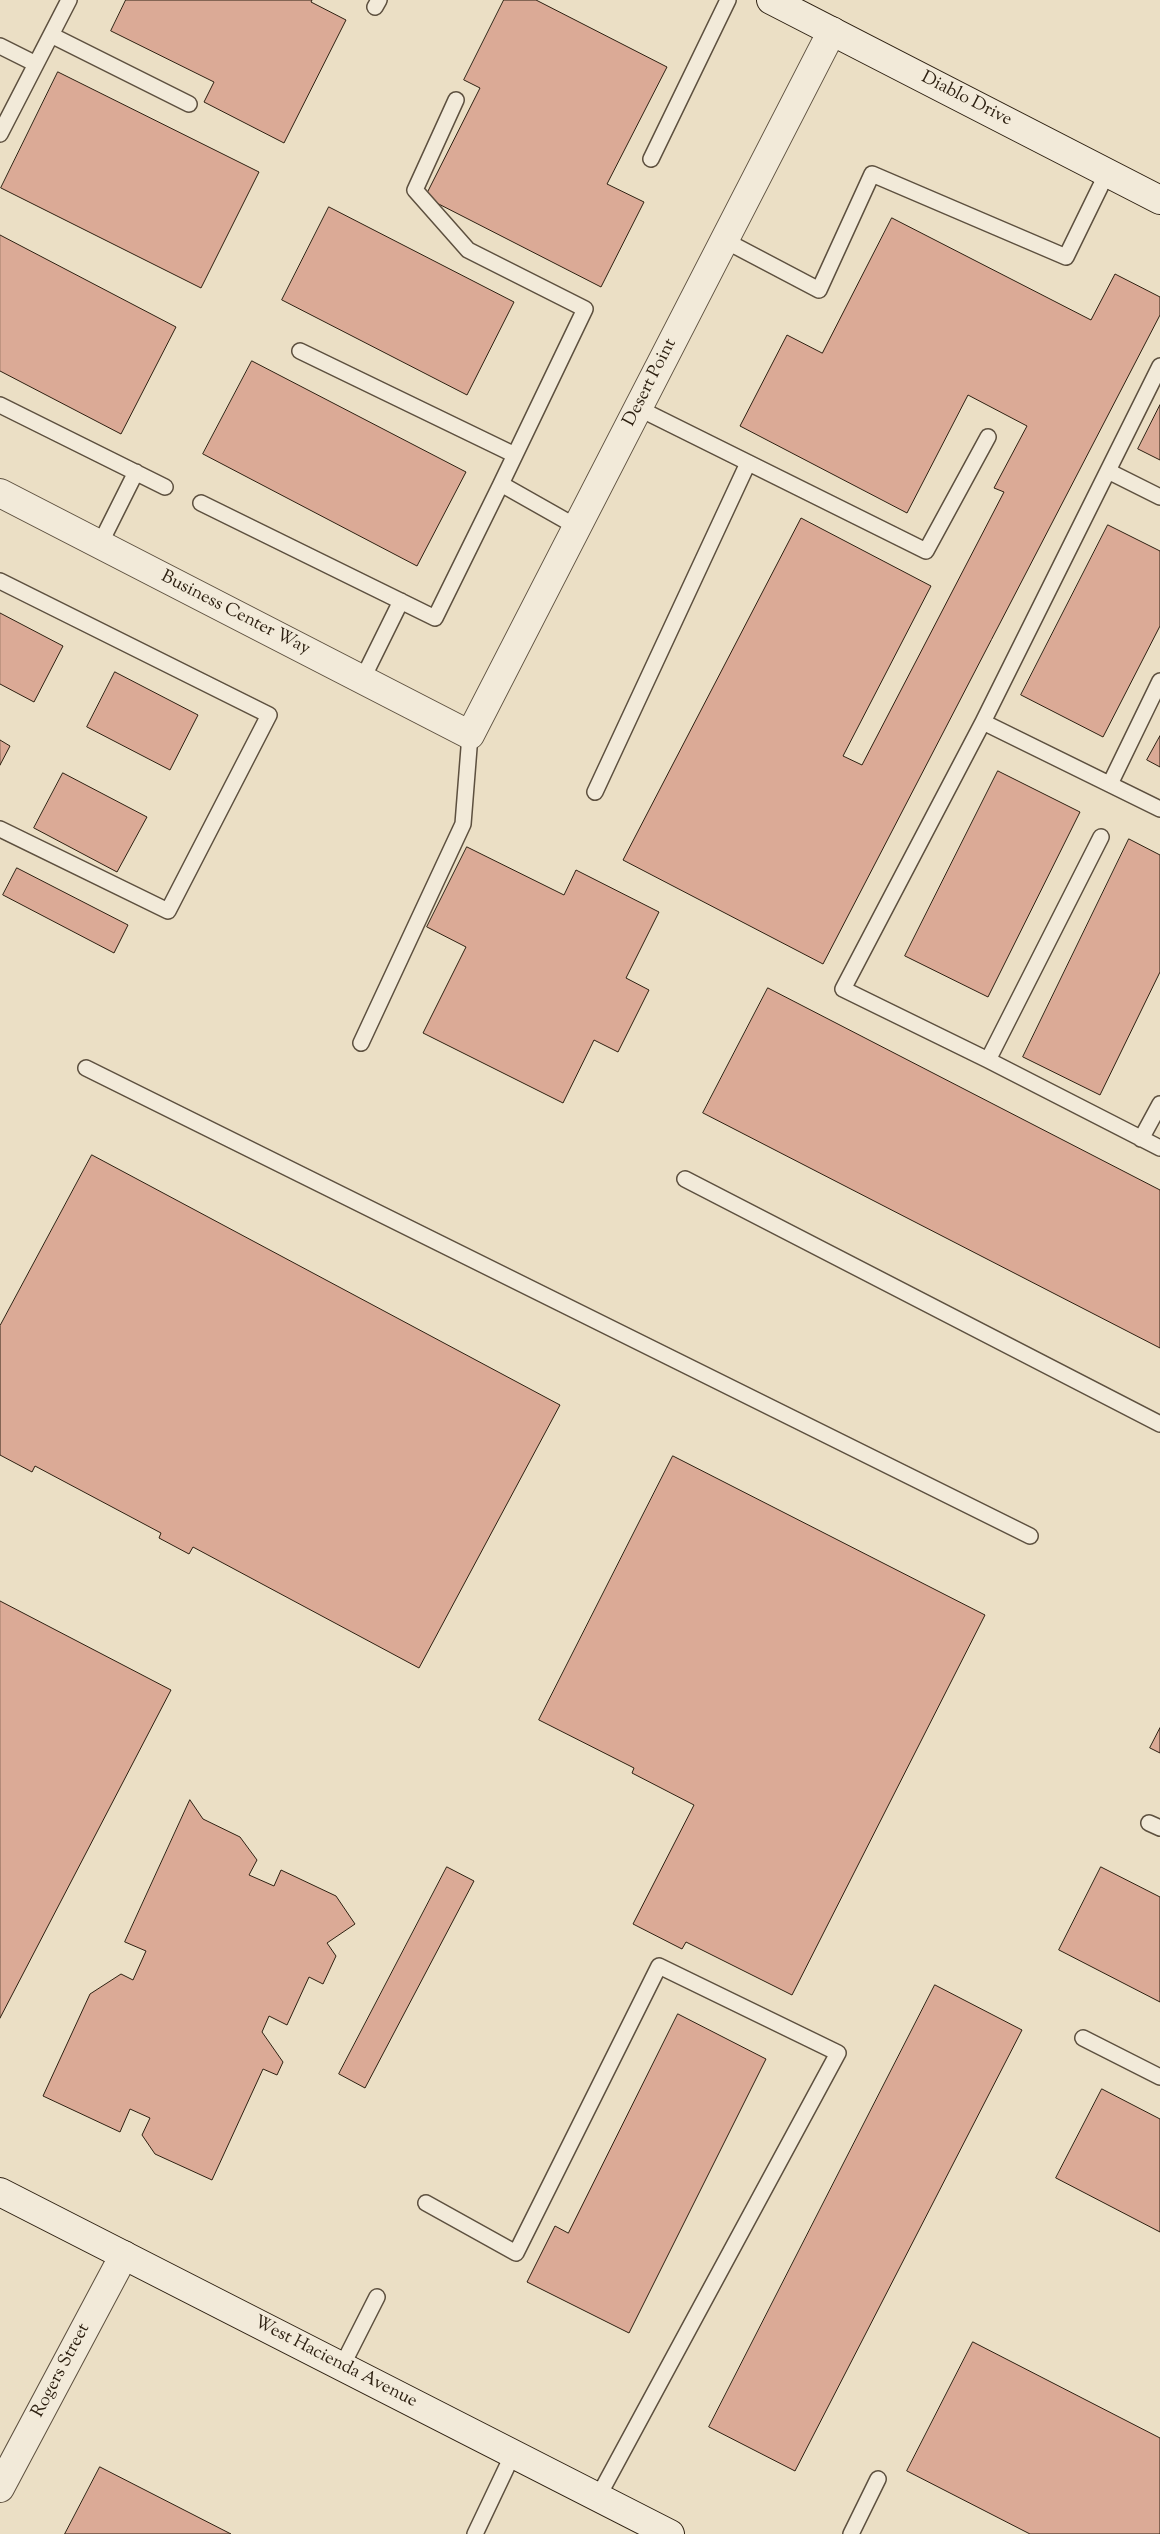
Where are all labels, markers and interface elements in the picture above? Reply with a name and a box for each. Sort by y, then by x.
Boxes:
street label: Diablo Drive [917,68,1015,132]
street label: Desert Point [620,335,682,431]
street label: Business Center Way [157,567,313,661]
street label: West Hacienda Avenue [250,2312,420,2414]
street label: Rogers Street [28,2320,96,2422]

